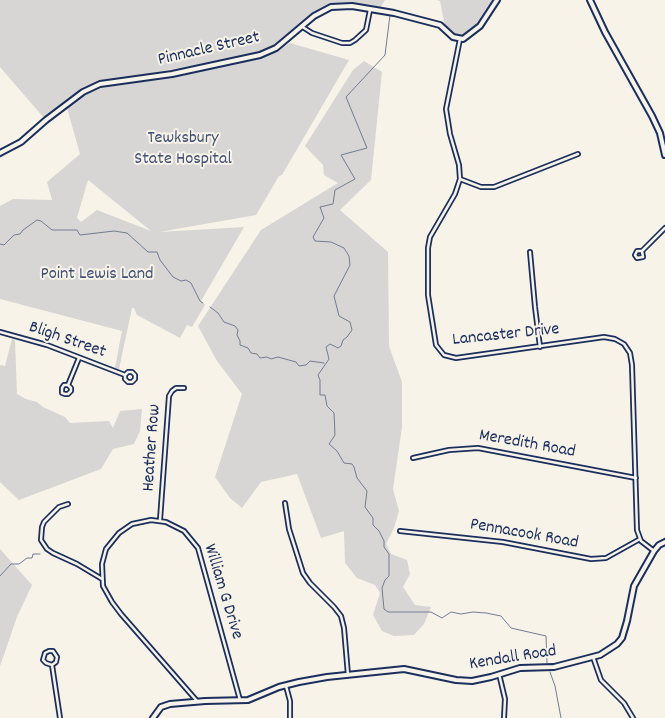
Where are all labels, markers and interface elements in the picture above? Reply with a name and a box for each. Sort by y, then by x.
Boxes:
street label: Pinnacle Street [156,28,262,72]
park label: Tewksbury State Hospital [134,129,232,172]
park label: Point Lewis Land [41,265,153,287]
street label: Bligh Street [26,318,108,364]
street label: Lancaster Drive [451,320,561,352]
street label: Heather Row [139,404,167,492]
street label: Meredith Road [477,426,577,464]
street label: Pennacook Road [468,515,580,555]
street label: William G Drive [197,542,247,642]
street label: Kendall Road [468,641,558,677]

